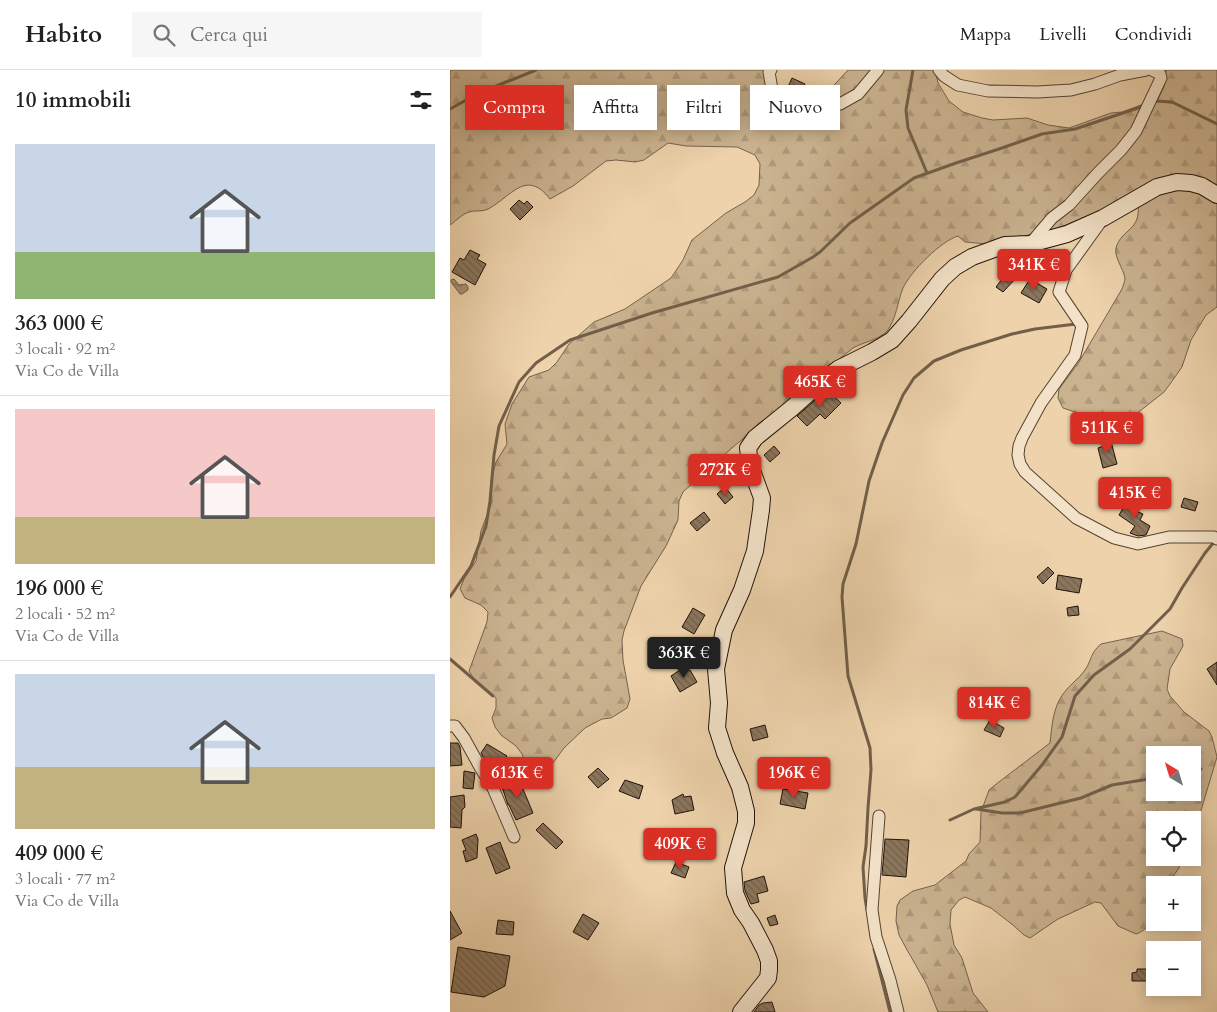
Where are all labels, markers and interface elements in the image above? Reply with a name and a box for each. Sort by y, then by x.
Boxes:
search box [132,12,482,57]
text: Habito [25,18,102,51]
icon: search [150,21,178,49]
text: Cerca qui [190,22,268,48]
text: Mappa [960,22,1011,47]
text: Livelli [1039,22,1087,47]
text: Condividi [1115,22,1192,47]
chip: Compra [465,85,564,130]
chip: Affitta [574,85,657,130]
chip: Filtri [667,85,740,130]
chip: Nuovo [750,85,840,130]
text: 10 immobili [15,86,131,115]
icon: filters [407,86,435,114]
icon: home [180,176,270,266]
pin: 341K € [993,248,1075,291]
text: 341K € [1008,254,1060,276]
text: 363 000 € [15,309,103,338]
text: 3 locali · 92 m² [15,338,115,360]
text: Via Co de Villa [15,360,119,382]
pin: 465K € [779,366,861,408]
text: 465K € [794,371,846,393]
pin: 511K € [1066,412,1148,454]
text: 511K € [1081,417,1133,439]
icon: home [180,442,270,532]
pin: 272K € [684,454,766,496]
text: 272K € [699,459,751,481]
pin: 415K € [1094,476,1176,519]
text: 415K € [1109,482,1161,504]
text: 196 000 € [15,574,103,603]
text: 2 locali · 52 m² [15,603,115,625]
text: Via Co de Villa [15,625,119,647]
pin: 363K € [643,636,725,679]
text: 363K € [658,642,710,664]
pin: 814K € [953,686,1035,729]
text: 814K € [968,692,1020,714]
icon: home [180,707,270,797]
north arrow [1146,746,1201,801]
map controls [1146,746,1201,996]
pin: 613K € [476,756,558,799]
pin: 196K € [753,756,835,799]
text: 613K € [491,762,543,784]
text: 196K € [768,762,820,784]
button: locate [1146,811,1201,866]
pin: 409K € [639,828,721,870]
text: 409K € [654,833,706,855]
text: 409 000 € [15,839,103,868]
text: 3 locali · 77 m² [15,868,115,890]
button: + [1146,876,1201,931]
text: Via Co de Villa [15,890,119,912]
button: − [1146,941,1201,996]

